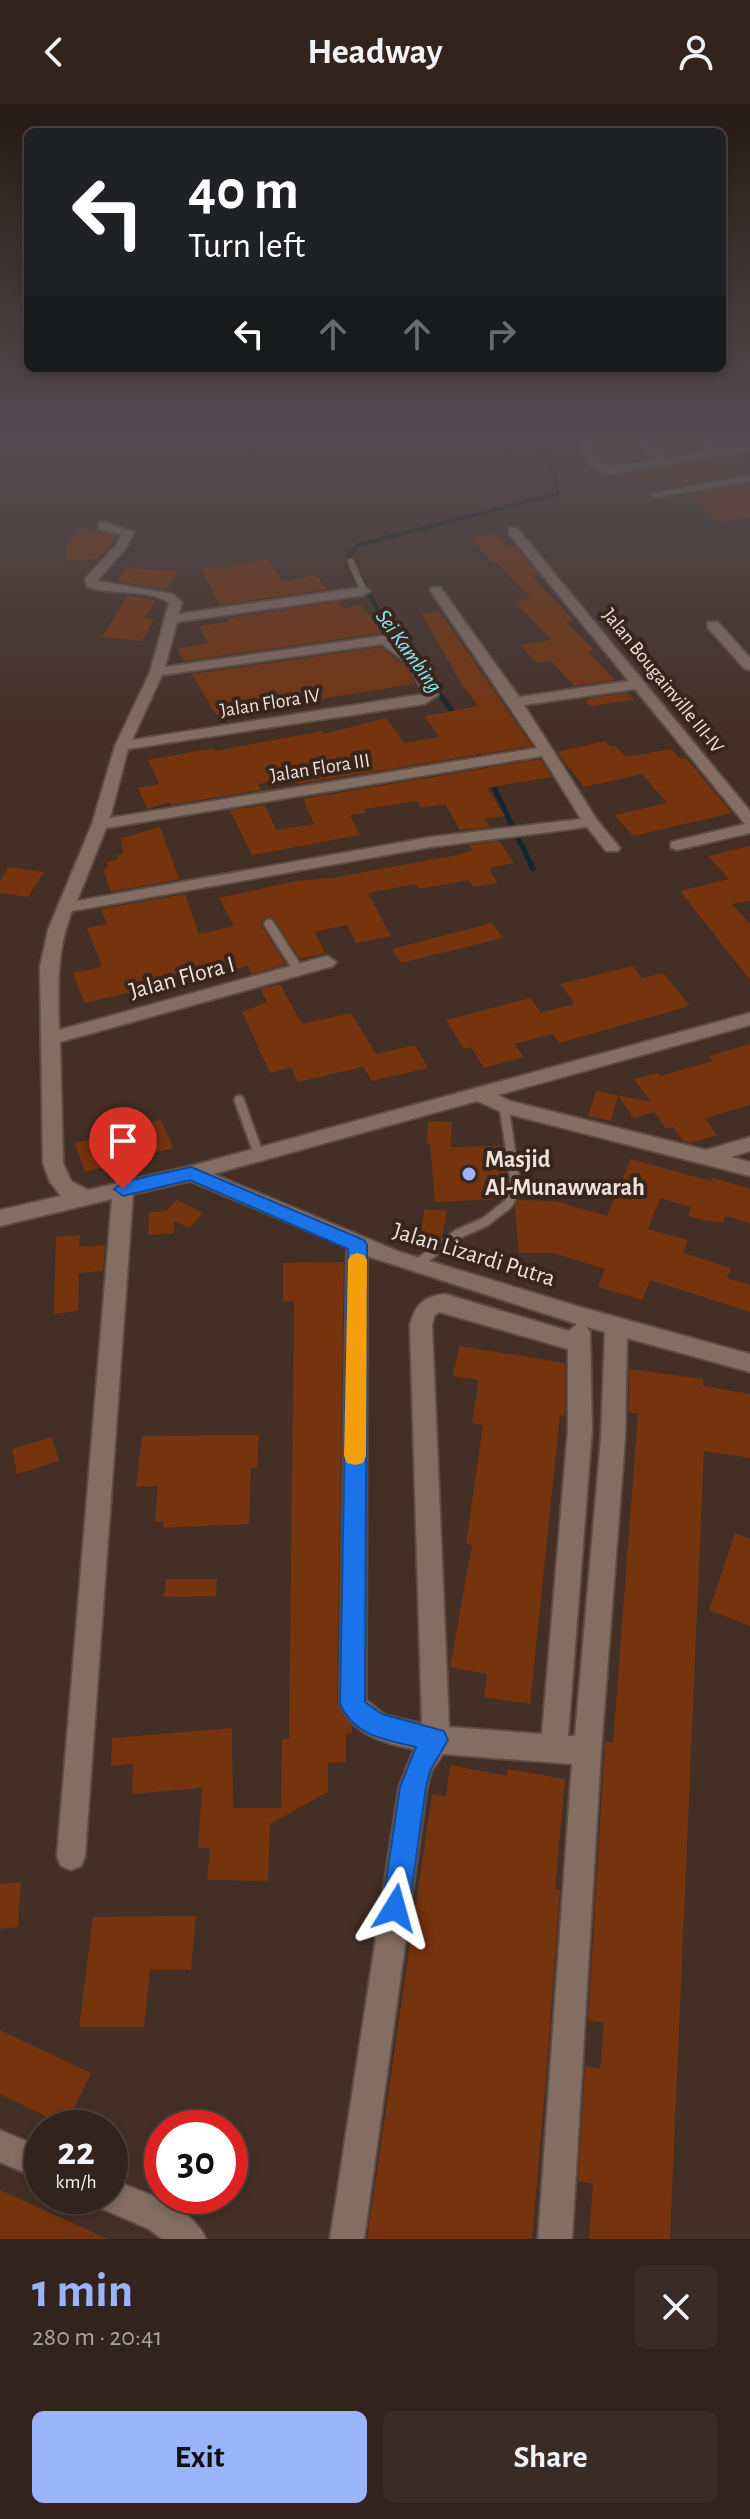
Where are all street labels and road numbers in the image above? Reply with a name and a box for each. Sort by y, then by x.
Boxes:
street label: Jalan Bougainville III-IV [599,605,728,758]
street label: Jalan Flora IV [219,685,322,721]
street label: Jalan Flora III [269,750,371,786]
street label: Jalan Flora I [127,952,237,1004]
street label: Jalan Lizardi Putra [390,1219,558,1291]

